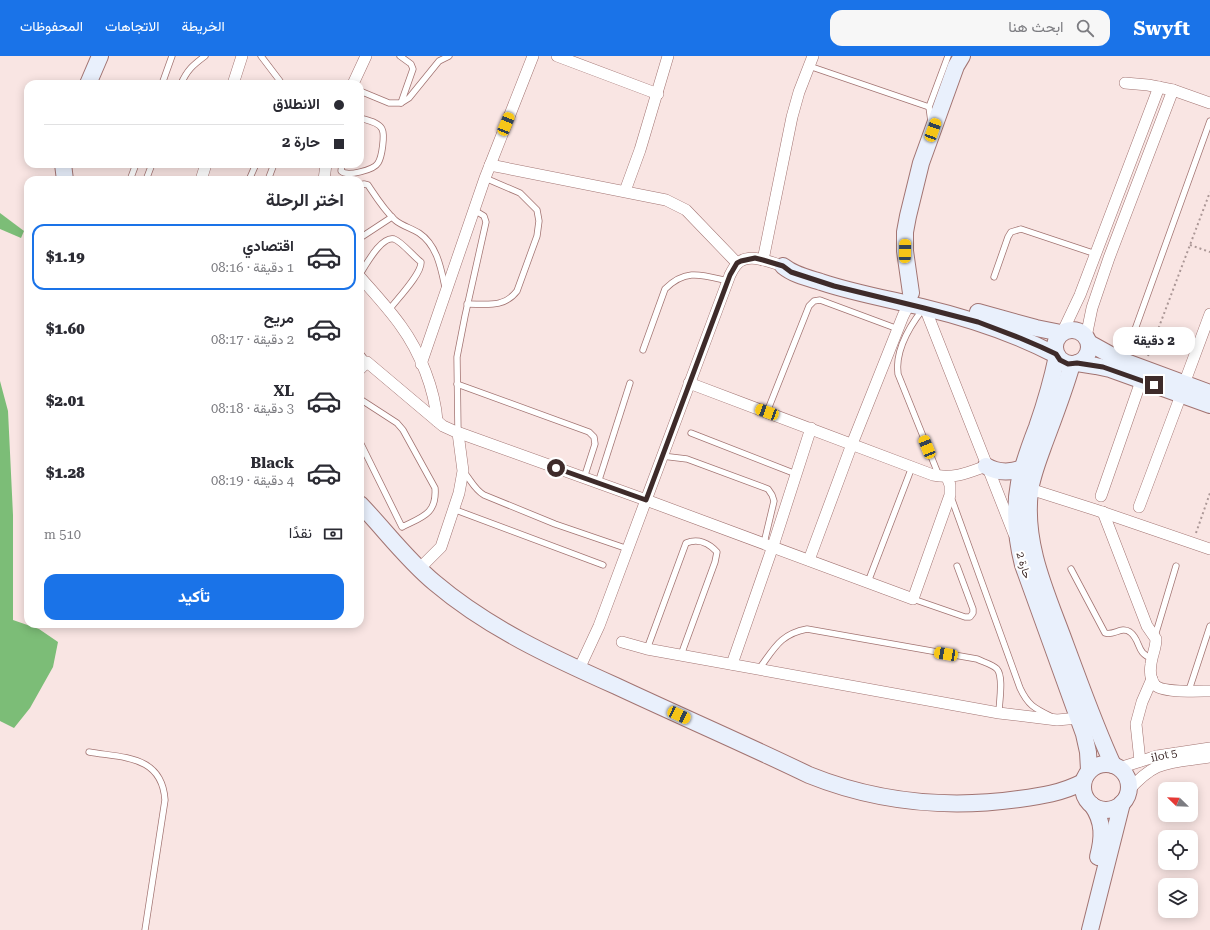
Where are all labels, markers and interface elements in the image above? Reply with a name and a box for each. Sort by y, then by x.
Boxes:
search box [830,10,1110,46]
icon: search [1074,17,1096,39]
text: Swyft [1134,17,1190,40]
text: المحفوظات [20,18,83,34]
text: الاتجاهات [105,18,159,34]
text: الخريطة [181,18,225,34]
text: ابحث هنا [1008,18,1064,36]
text: الانطلاق [273,95,320,113]
car [496,111,516,137]
car [923,117,943,143]
text: حارة 2 [282,133,320,151]
text: اختر الرحلة [266,189,344,210]
text: اقتصادي [242,237,294,255]
icon: car [306,239,342,275]
car [899,239,911,263]
text: $1.19 [46,248,85,266]
text: 1 دقيقة · 08:16 [211,260,294,275]
text: مريح [264,309,294,327]
icon: car [306,311,342,347]
text: $1.60 [46,320,85,338]
callout: 2 دقيقة [1113,327,1195,355]
text: 2 دقيقة · 08:17 [211,332,294,347]
text: 2 دقيقة [1133,333,1175,348]
route end [1145,376,1163,394]
text: XL [273,382,294,400]
icon: car [306,383,342,419]
text: $2.01 [46,392,85,410]
text: 3 دقيقة · 08:18 [211,401,294,416]
car [754,402,780,422]
car [917,434,937,460]
text: Black [251,454,294,472]
icon: car [306,455,342,491]
route start [547,459,565,477]
text: $1.28 [46,464,85,482]
text: 4 دقيقة · 08:19 [211,473,294,488]
icon: cash [322,523,344,545]
text: نقدًا [289,524,312,542]
text: 510 m [44,527,81,542]
street label: حارة 2 [1013,550,1034,580]
button: تأكيد [44,574,344,620]
car [933,646,959,662]
car [666,704,692,726]
street label: ilot 5 [1150,746,1179,765]
north arrow [1158,782,1198,822]
map controls [1158,782,1198,918]
button: locate [1158,830,1198,870]
button: layers [1158,878,1198,918]

